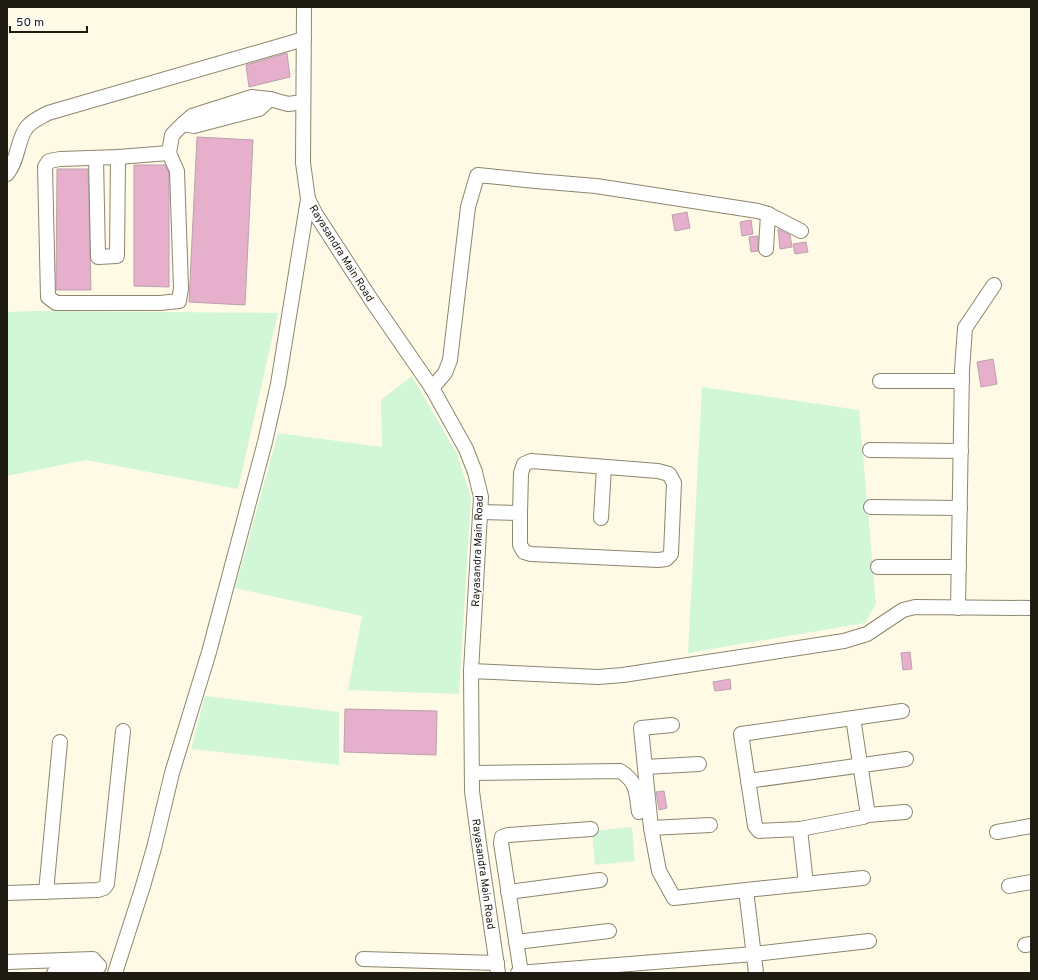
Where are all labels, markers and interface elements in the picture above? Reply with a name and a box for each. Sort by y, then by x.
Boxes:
scale bar [10,8,87,34]
text: 50 m [16,15,44,31]
street label: Rayasandra Main Road [306,202,377,305]
street label: Rayasandra Main Road [469,495,487,607]
street label: Rayasandra Main Road [468,818,498,930]

